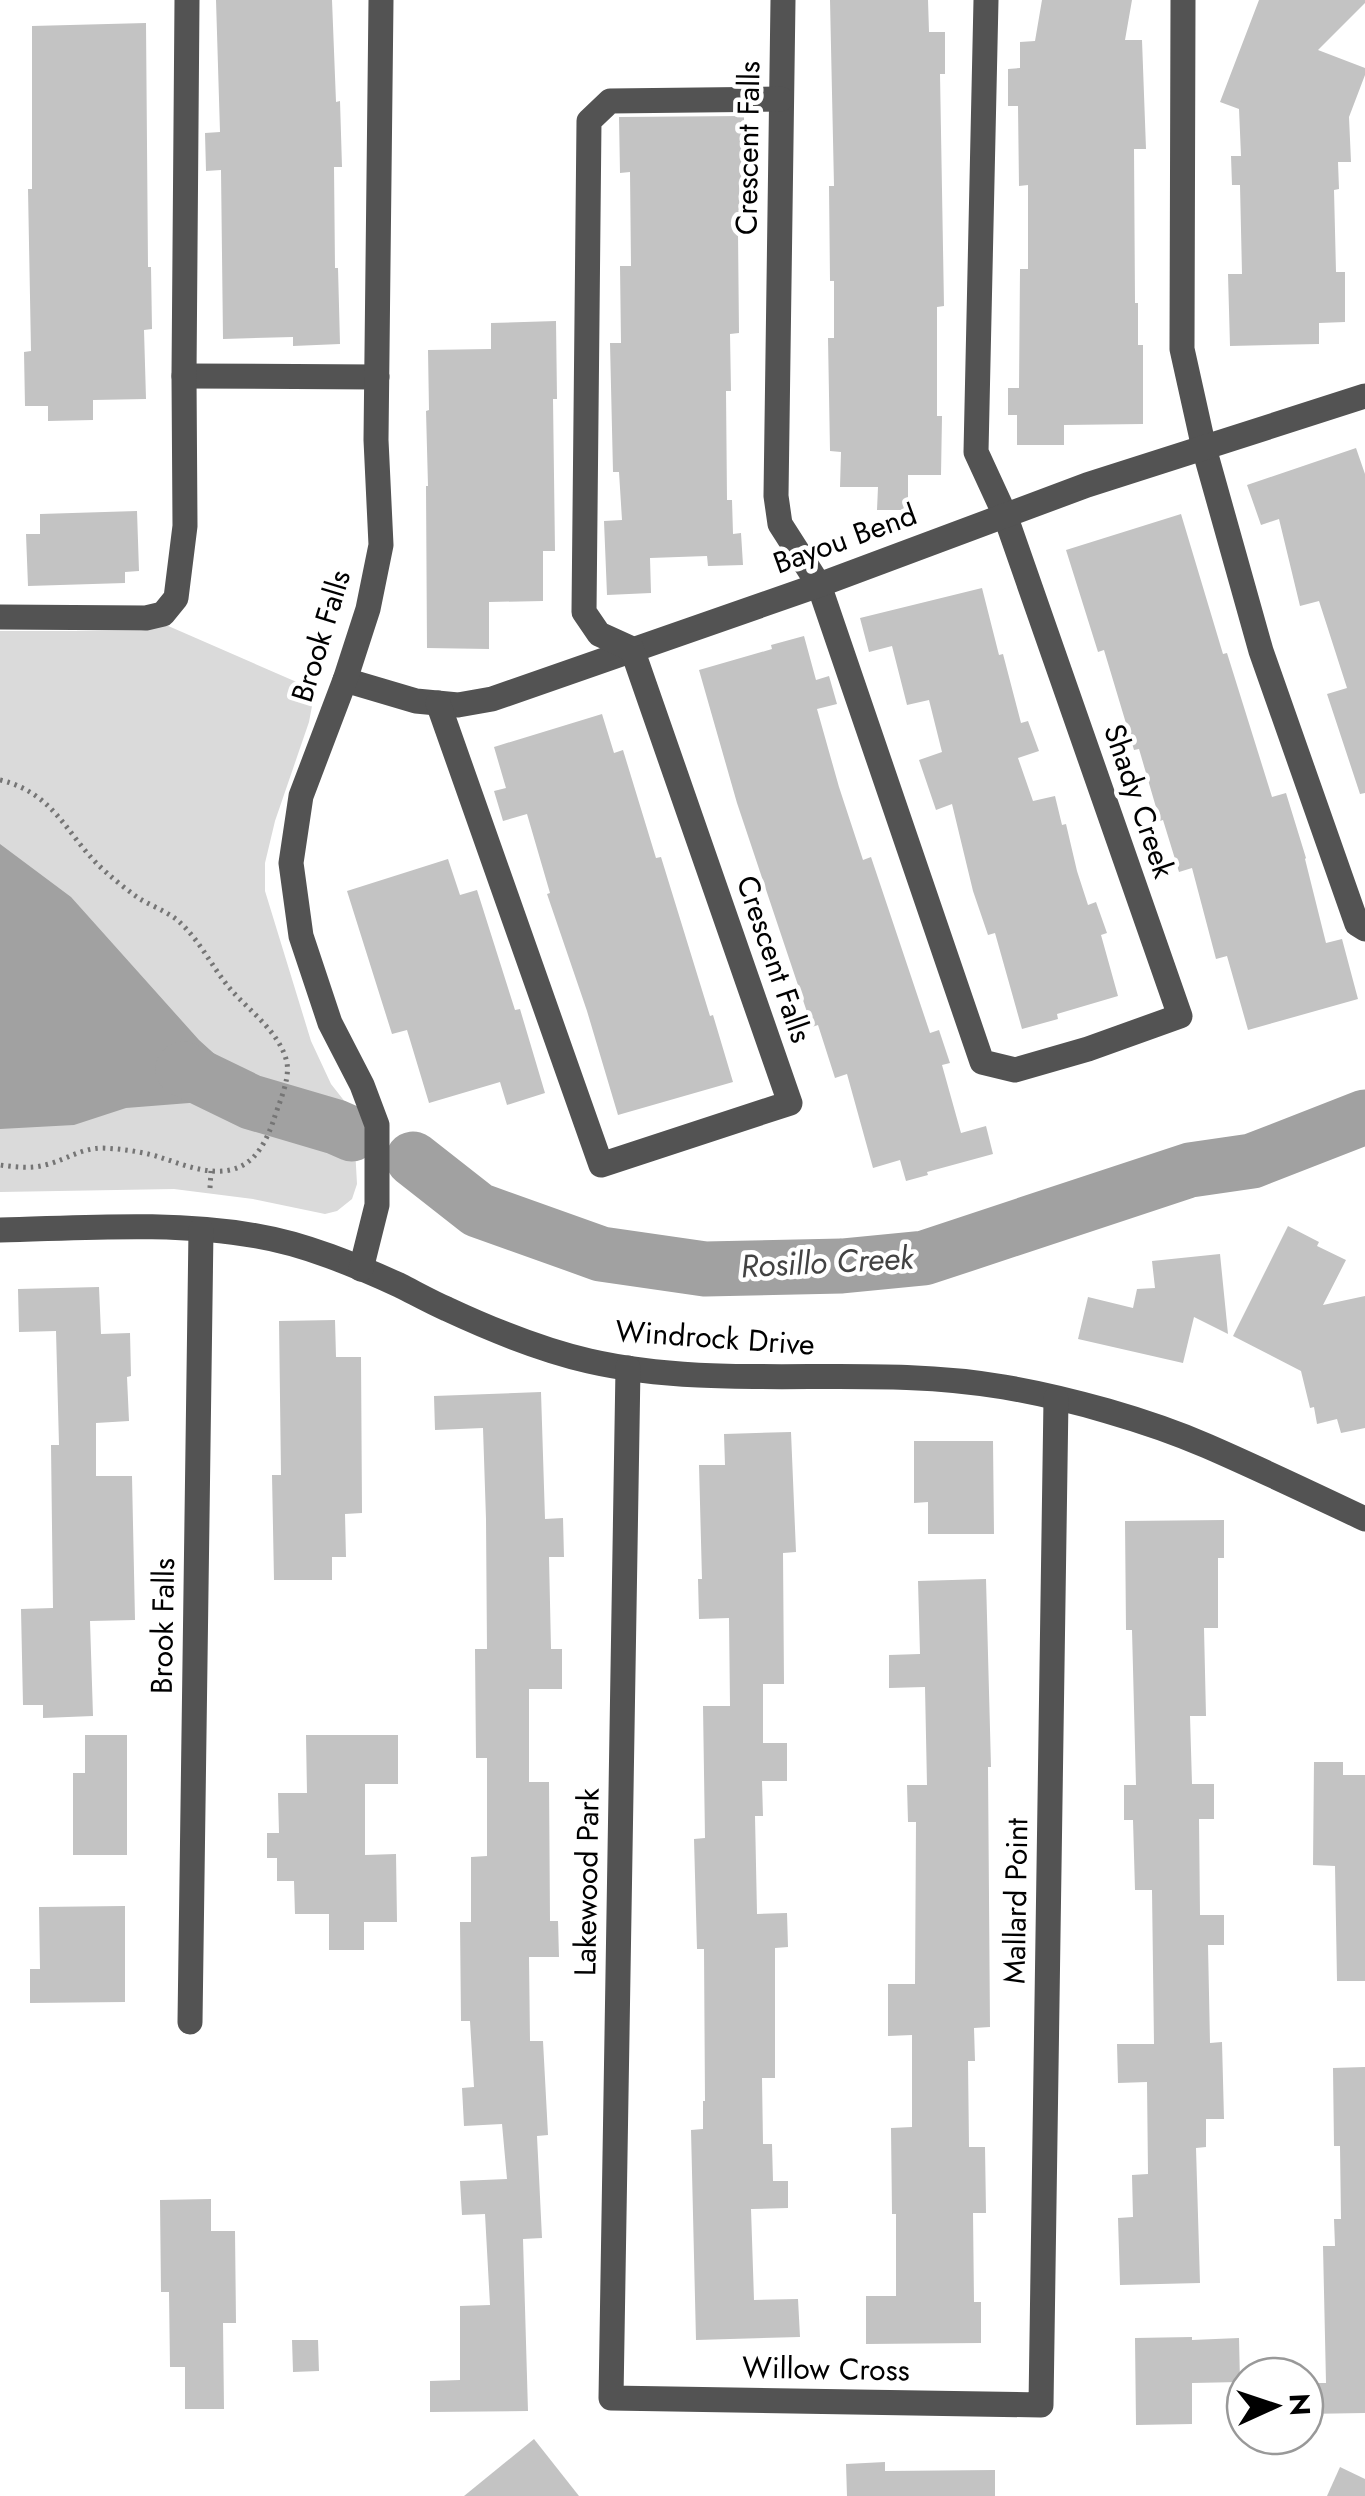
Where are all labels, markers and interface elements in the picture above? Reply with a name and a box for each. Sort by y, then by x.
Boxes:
street label: Crescent Falls [724,61,771,235]
street label: Bayou Bend [767,493,923,584]
street label: Brook Falls [280,565,361,707]
street label: Shady Creek [1093,718,1186,884]
street label: Crescent Falls [726,870,823,1048]
water label: Rosillo Creek [739,1234,916,1289]
street label: Windrock Drive [614,1309,816,1366]
street label: Brook Falls [140,1558,185,1694]
street label: Lakewood Park [563,1787,610,1976]
street label: Mallard Point [993,1817,1038,1984]
street label: Willow Cross [742,2346,910,2391]
north arrow [1225,2356,1325,2456]
text: N [1278,2393,1321,2417]

